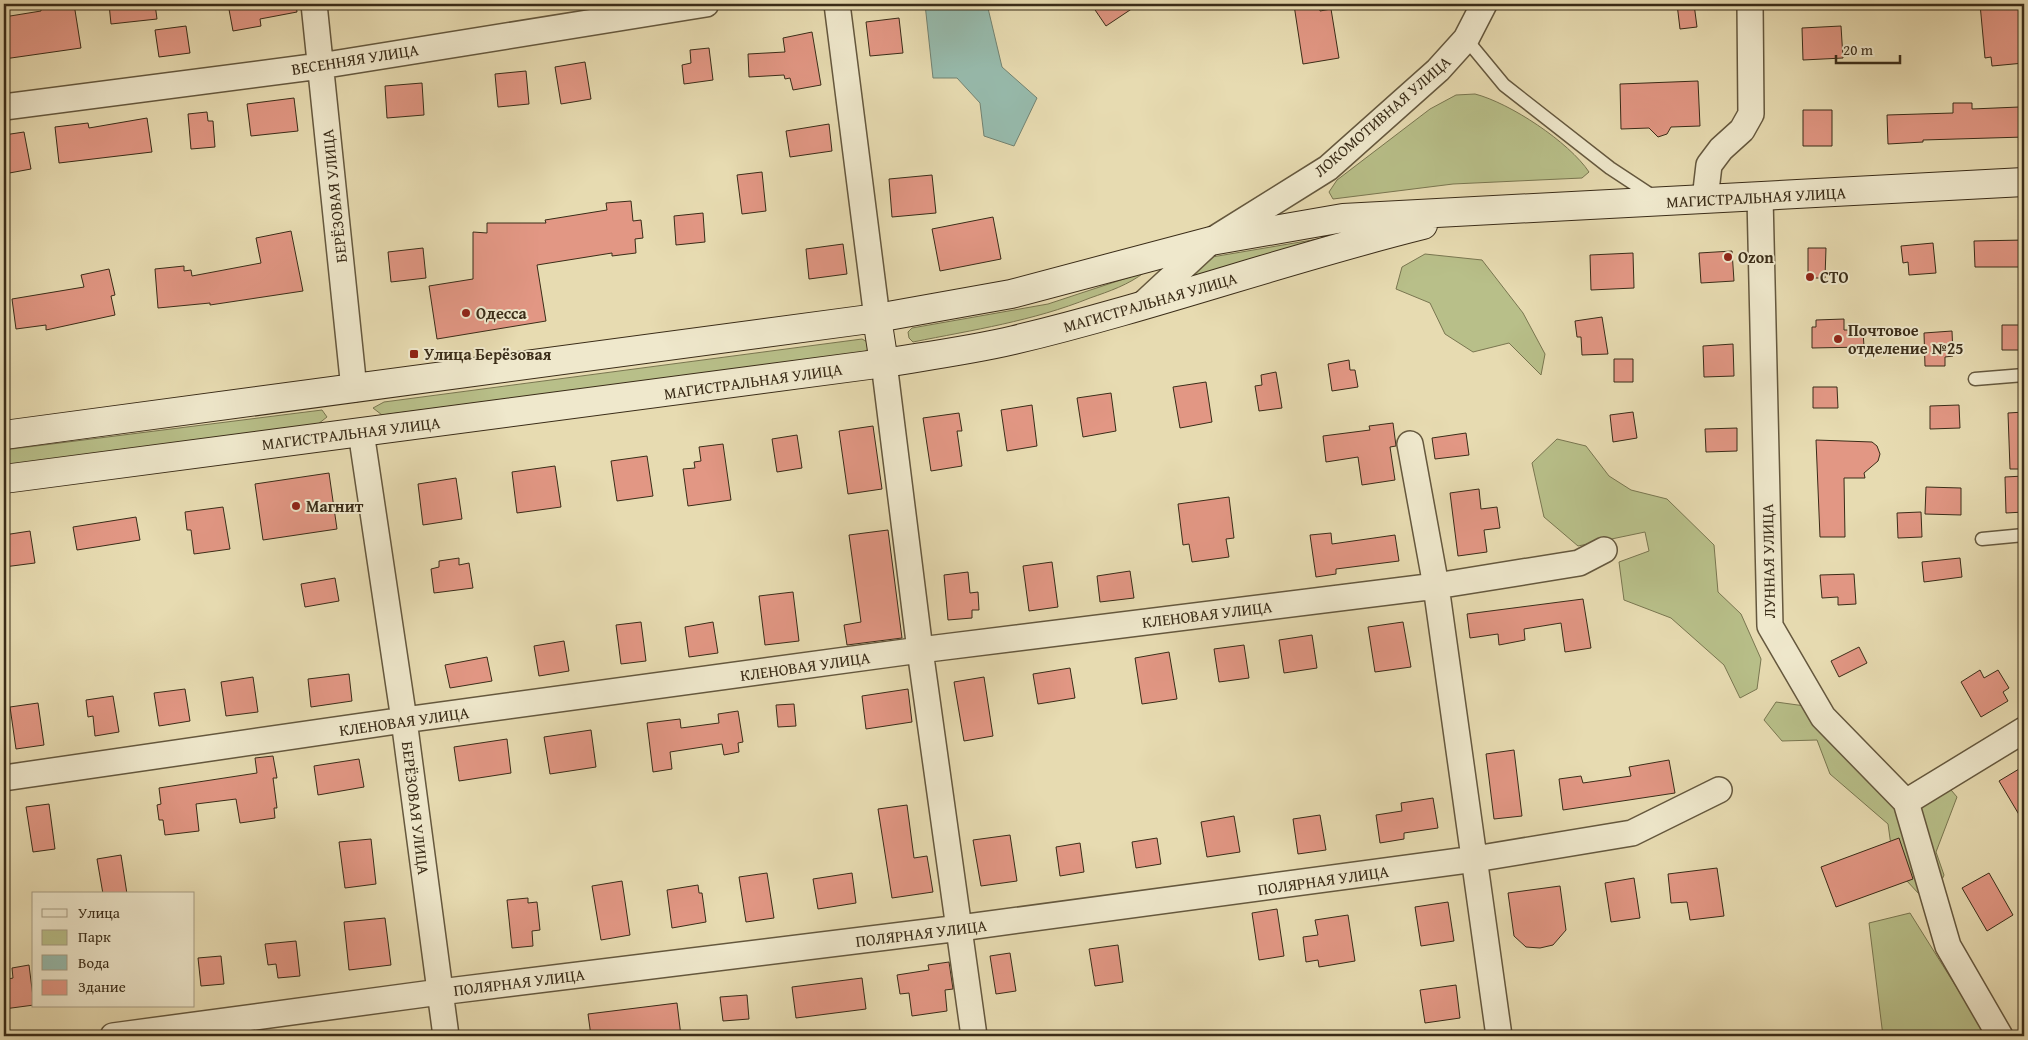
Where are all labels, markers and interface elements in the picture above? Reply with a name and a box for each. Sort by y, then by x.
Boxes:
scale bar [1836,32,1899,64]
street label: ВЕСЕННЯЯ УЛИЦА [290,37,420,81]
text: 20 m [1843,39,1874,60]
street label: ЛОКОМОТИВНАЯ УЛИЦА [1308,50,1456,182]
street label: БЕРЁЗОВАЯ УЛИЦА [315,128,353,264]
street label: МАГИСТРАЛЬНАЯ УЛИЦА [1666,180,1847,214]
place label: Ozon [1738,245,1774,269]
marker: Ozon [1722,251,1734,263]
place label: СТО [1820,265,1849,289]
street label: МАГИСТРАЛЬНАЯ УЛИЦА [1060,266,1240,338]
marker: СТО [1804,271,1816,283]
place label: Одесса [476,301,528,325]
marker: Одесса [460,307,472,319]
place label: Почтовое отделение №25 [1848,318,1963,360]
marker: Почтовое отделение №25 [1832,333,1844,345]
place label: Улица Берёзовая [424,342,552,366]
marker: Улица Берёзовая [408,348,420,360]
street label: МАГИСТРАЛЬНАЯ УЛИЦА [662,357,844,405]
street label: МАГИСТРАЛЬНАЯ УЛИЦА [260,410,442,456]
place label: Магнит [306,494,364,518]
marker: Магнит [290,500,302,512]
street label: ЛУННАЯ УЛИЦА [1755,503,1781,618]
street label: КЛЕНОВАЯ УЛИЦА [1141,594,1274,634]
street label: КЛЕНОВАЯ УЛИЦА [739,645,872,687]
street label: КЛЕНОВАЯ УЛИЦА [338,700,471,742]
street label: БЕРЁЗОВАЯ УЛИЦА [396,740,436,876]
street label: ПОЛЯРНАЯ УЛИЦА [1256,859,1390,901]
legend [32,892,195,1008]
text: Улица [78,902,121,923]
street label: ПОЛЯРНАЯ УЛИЦА [854,913,988,953]
text: Парк [78,926,111,947]
text: Вода [78,952,110,973]
street label: ПОЛЯРНАЯ УЛИЦА [452,962,586,1002]
text: Здание [78,976,126,997]

